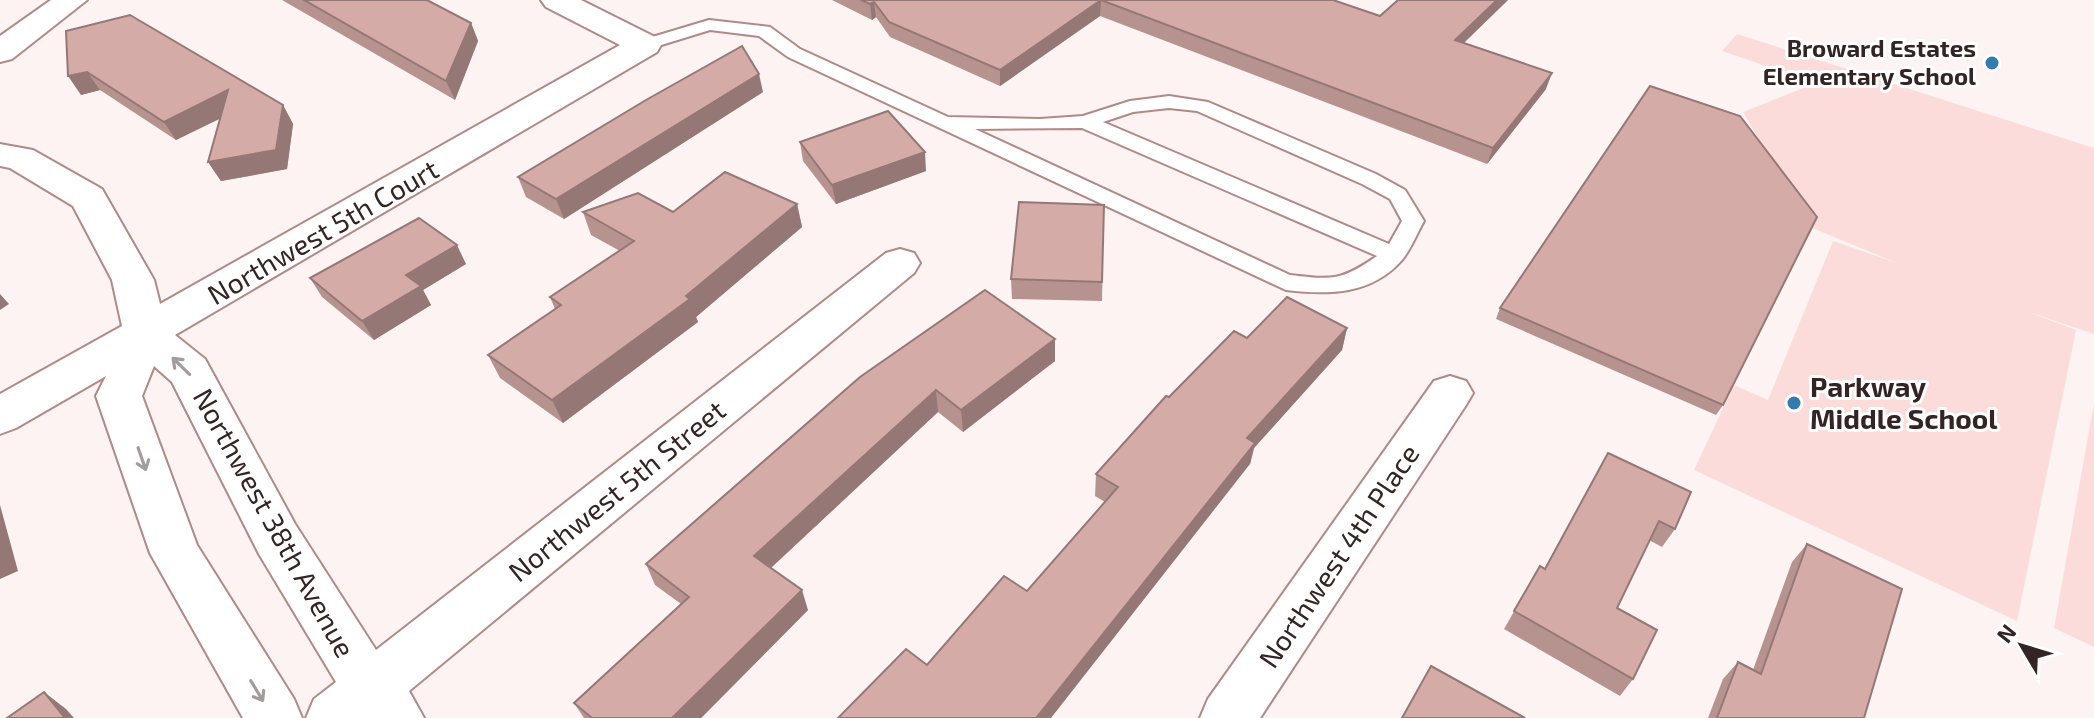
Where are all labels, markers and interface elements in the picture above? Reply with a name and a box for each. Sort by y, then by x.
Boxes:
place label: Broward Estates Elementary School [1763,33,1976,90]
marker: Broward Estates Elementary School [1983,54,2001,72]
street label: Northwest 5th Court [201,151,444,311]
one-way arrow [171,356,191,375]
place label: Parkway Middle School [1810,369,1998,435]
street label: Northwest 38th Avenue [187,382,363,663]
street label: Northwest 5th Street [501,392,732,588]
marker: Parkway Middle School [1785,394,1803,412]
street label: Northwest 4th Place [1251,437,1426,674]
one-way arrow [135,446,150,471]
north arrow [1982,606,2062,686]
text: N [1990,619,2021,647]
one-way arrow [250,679,266,702]

